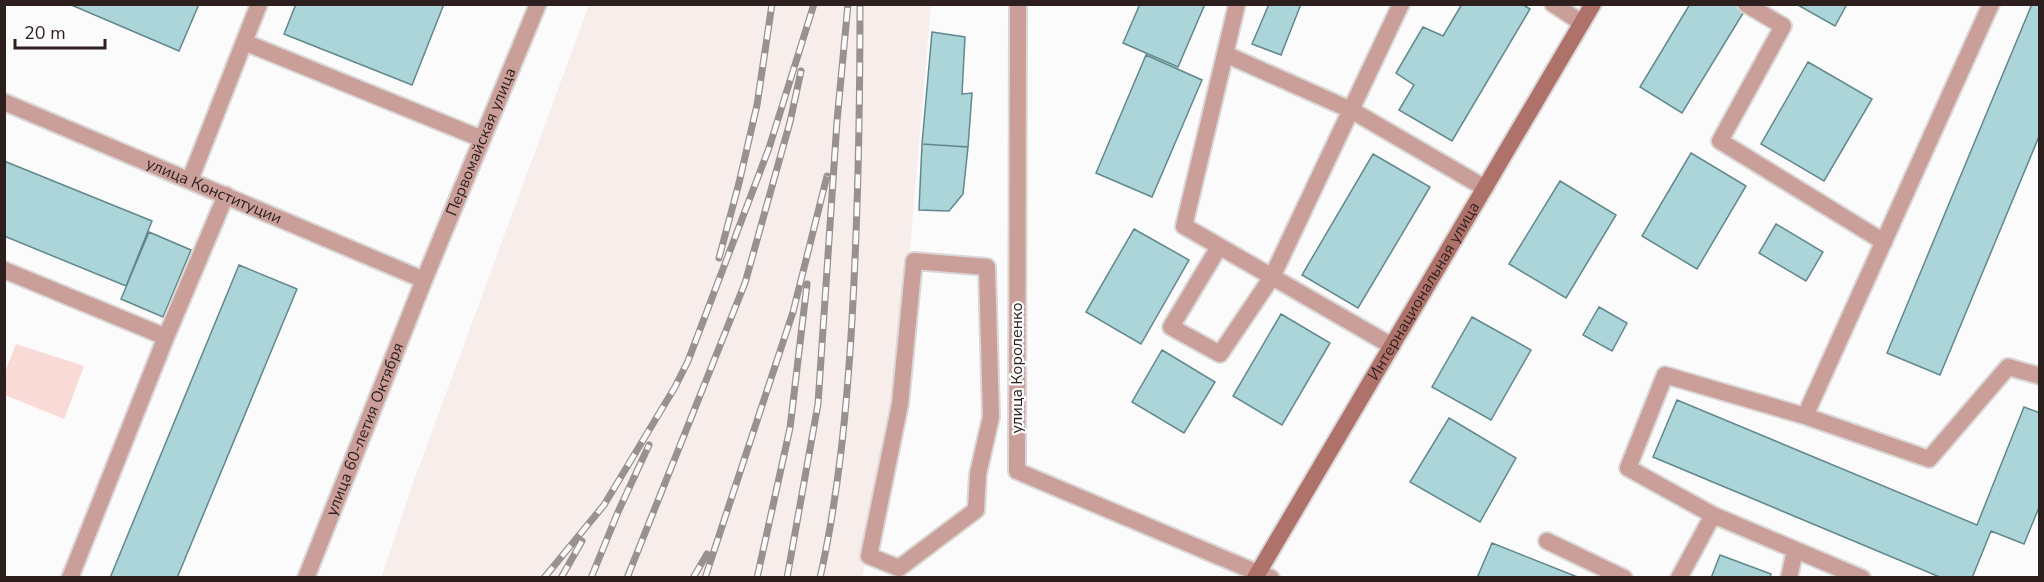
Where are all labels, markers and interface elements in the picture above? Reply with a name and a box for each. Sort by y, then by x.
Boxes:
scale bar [15,12,105,50]
text: 20 m [24,21,66,45]
street label: Первомайская улица [441,64,522,219]
street label: улица Конституции [143,152,285,229]
street label: Интернациональная улица [1363,198,1485,384]
street label: улица Короленко [1006,302,1028,434]
street label: улица 60-летия Октября [321,339,409,519]

